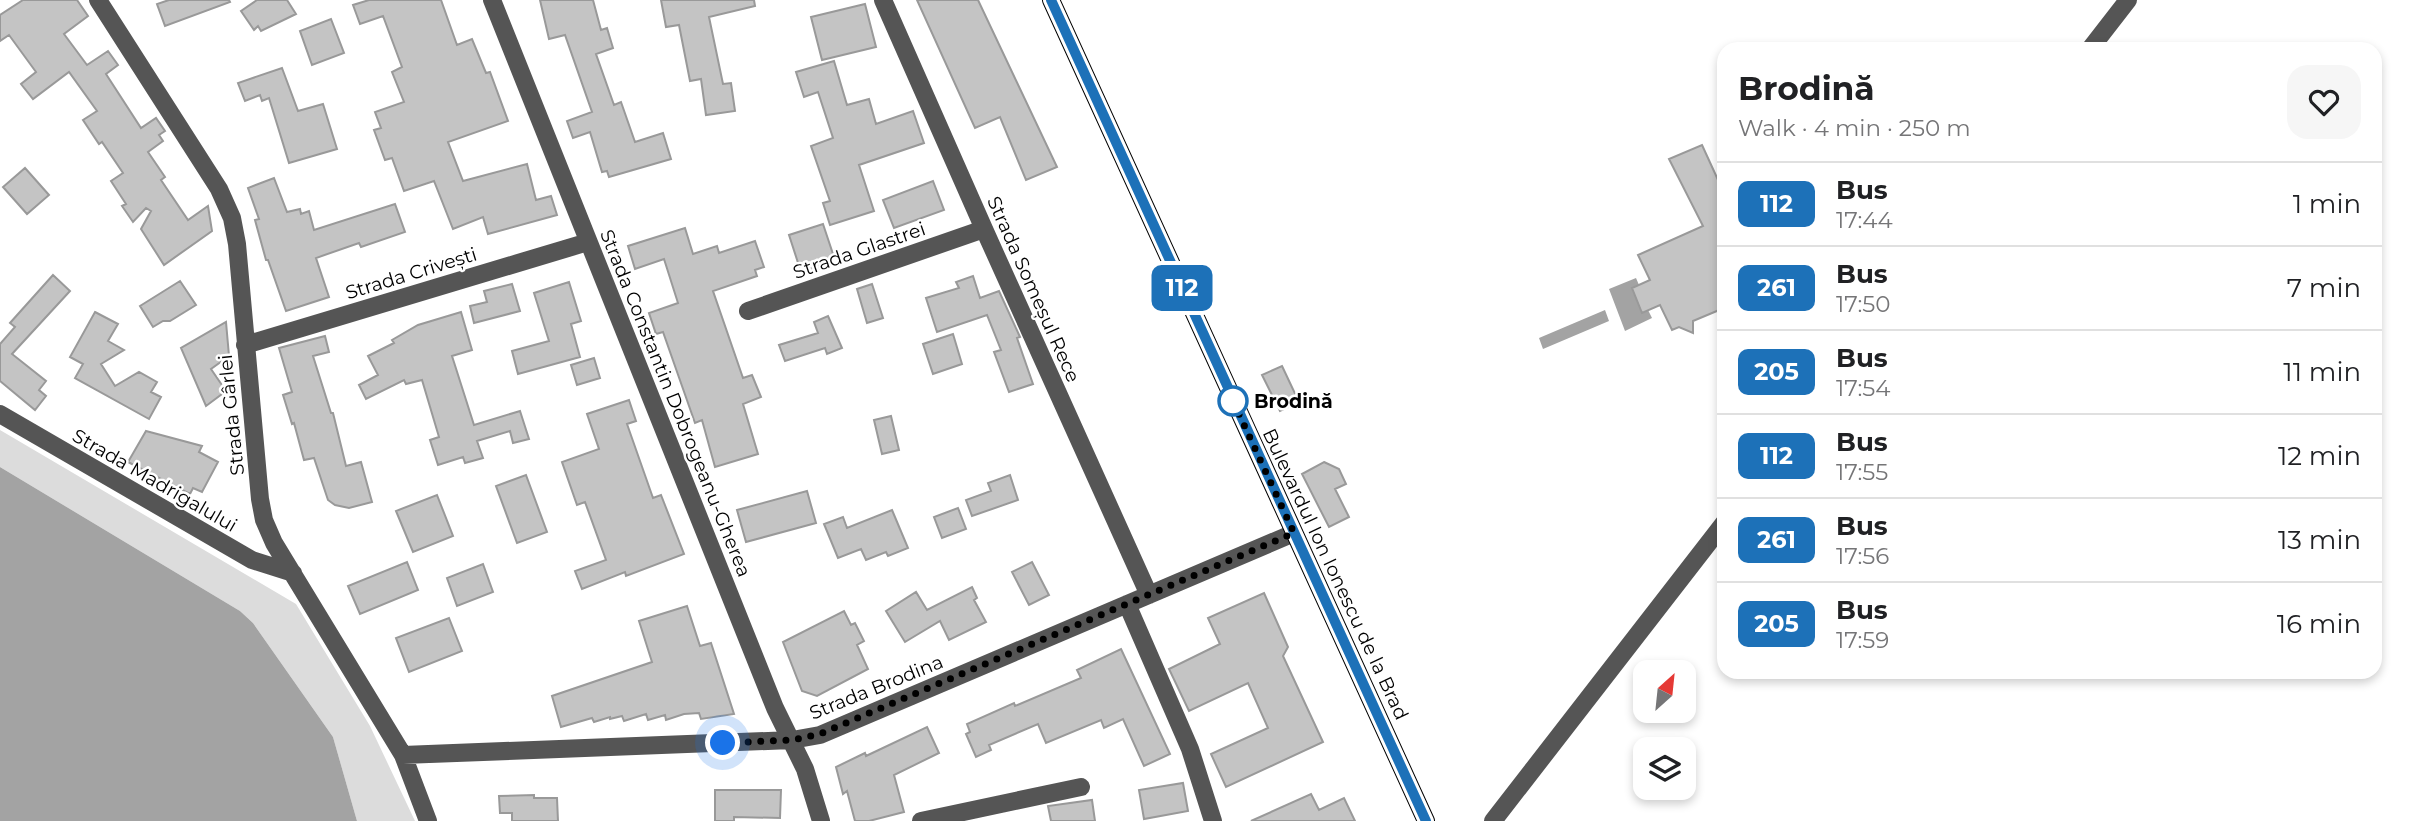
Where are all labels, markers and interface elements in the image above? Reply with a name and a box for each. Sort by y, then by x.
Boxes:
button: heart [2287,65,2361,139]
text: Brodină [1738,68,1875,108]
text: Walk · 4 min · 250 m [1738,114,1971,142]
text: Bus [1836,174,1888,206]
text: 1 min [2293,188,2361,220]
text: 112 [1760,189,1793,218]
street label: Strada Someșul Rece [981,193,1085,386]
text: 17:44 [1836,206,1893,234]
street label: Strada Glastrei [790,217,928,284]
street label: Strada Constantin Dobrogeanu-Gherea [595,226,756,580]
street label: Strada Crivești [343,243,480,305]
text: Bus [1836,258,1888,290]
line badge: 112 [1142,265,1222,311]
text: 7 min [2287,272,2361,304]
text: 112 [1166,273,1198,302]
text: 261 [1757,273,1796,302]
text: 17:50 [1836,290,1891,318]
text: Bus [1836,342,1888,374]
street label: Strada Gârlei [214,353,249,477]
text: 11 min [2283,356,2361,388]
text: 205 [1754,357,1799,386]
text: 17:54 [1836,374,1891,402]
marker: Brodină [1218,386,1248,416]
place label: Brodină [1254,390,1333,413]
street label: Strada Madrigalului [68,424,241,537]
street label: Bulevardul Ion Ionescu de la Brad [1258,425,1413,724]
text: Bus [1836,426,1888,458]
text: 12 min [2278,440,2361,472]
text: 112 [1760,441,1793,470]
text: 17:55 [1836,458,1888,486]
text: Bus [1836,510,1888,542]
text: 13 min [2278,524,2361,556]
text: 261 [1757,525,1796,554]
text: 17:56 [1836,542,1889,570]
text: Bus [1836,594,1888,626]
text: 16 min [2277,608,2361,640]
text: 205 [1754,609,1799,638]
text: 17:59 [1836,626,1889,654]
street label: Strada Brodina [806,650,946,725]
north arrow [1633,660,1696,723]
map controls [1633,660,1696,800]
your location [705,725,740,760]
button: layers [1633,737,1696,800]

